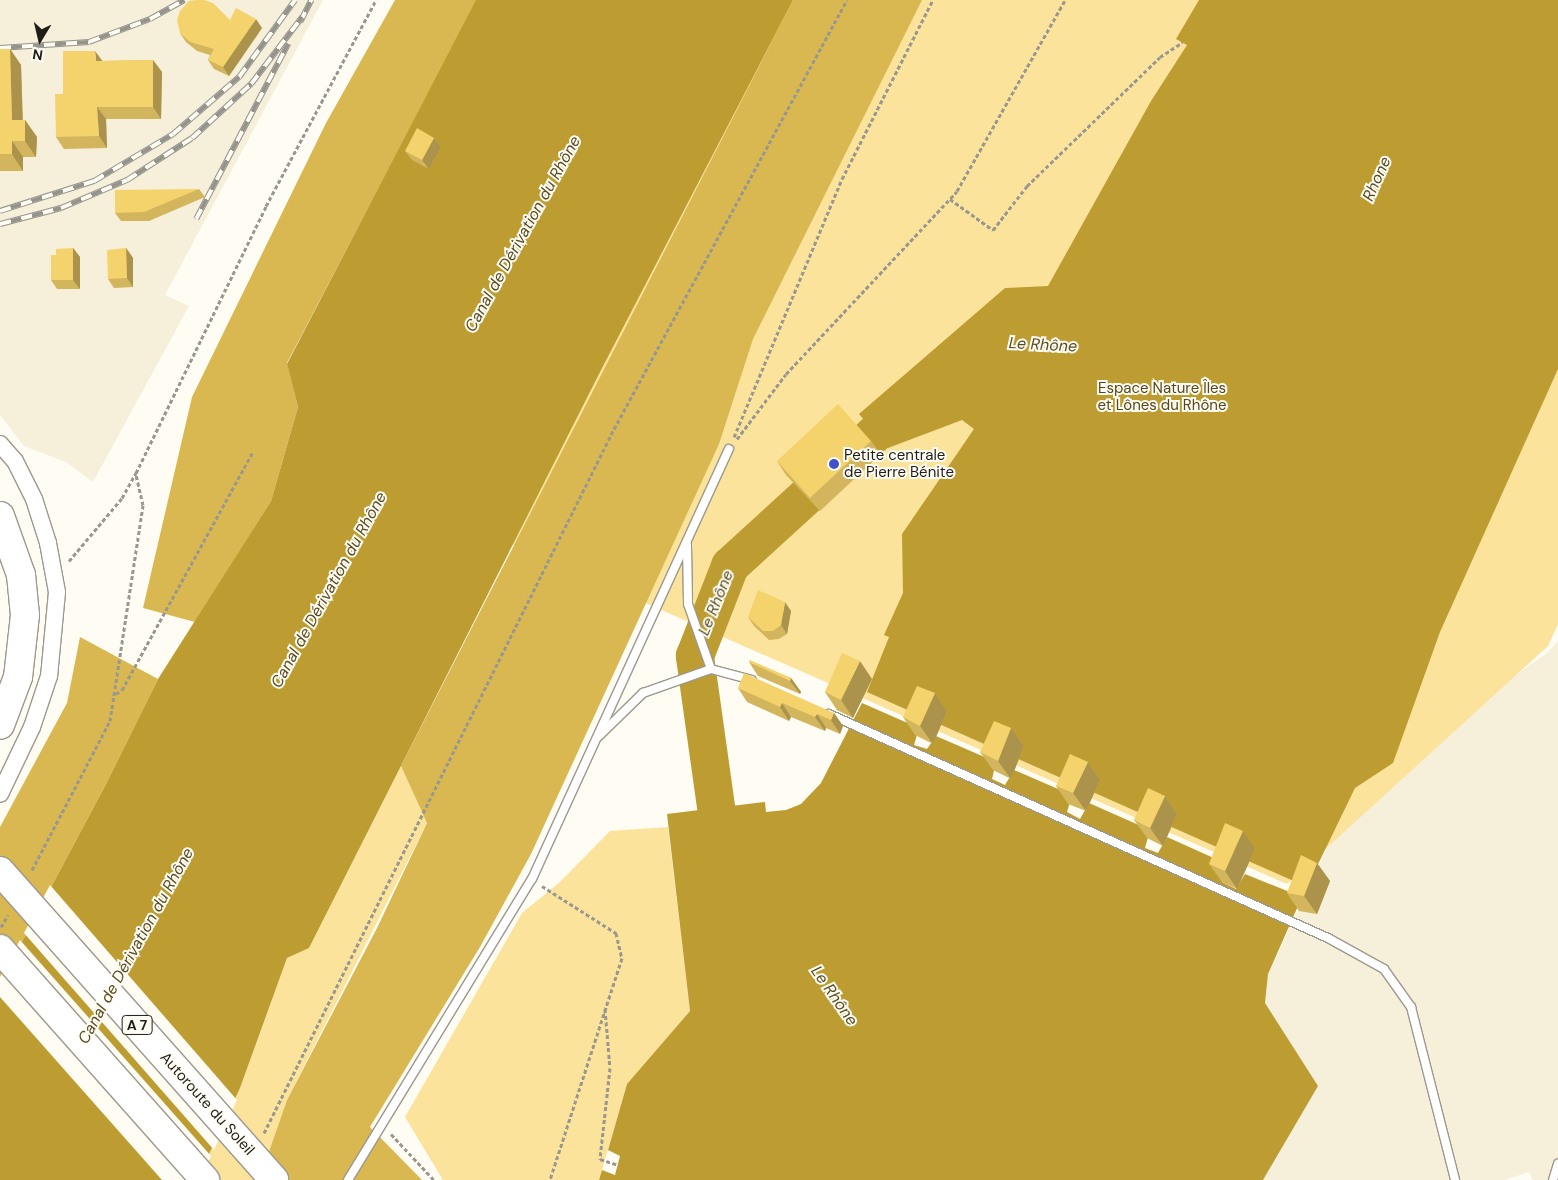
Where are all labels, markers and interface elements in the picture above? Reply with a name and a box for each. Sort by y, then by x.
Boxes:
north arrow [15,15,65,65]
text: N [31,45,44,65]
water label: Canal de Dérivation du Rhône [461,133,585,335]
water label: Rhone [1359,154,1395,204]
water label: Le Rhône [1008,334,1078,356]
park label: Espace Nature Îles et Lônes du Rhône [1098,379,1226,414]
place label: Petite centrale de Pierre Bénite [844,446,954,481]
marker: Petite centrale de Pierre Bénite [828,458,840,470]
water label: Canal de Dérivation du Rhône [267,489,391,691]
water label: Le Rhône [694,568,738,638]
water label: Canal de Dérivation du Rhône [74,845,198,1047]
water label: Le Rhône [807,962,861,1030]
road number: A 7 [121,1014,153,1036]
street label: Autoroute du Soleil [156,1049,258,1159]

